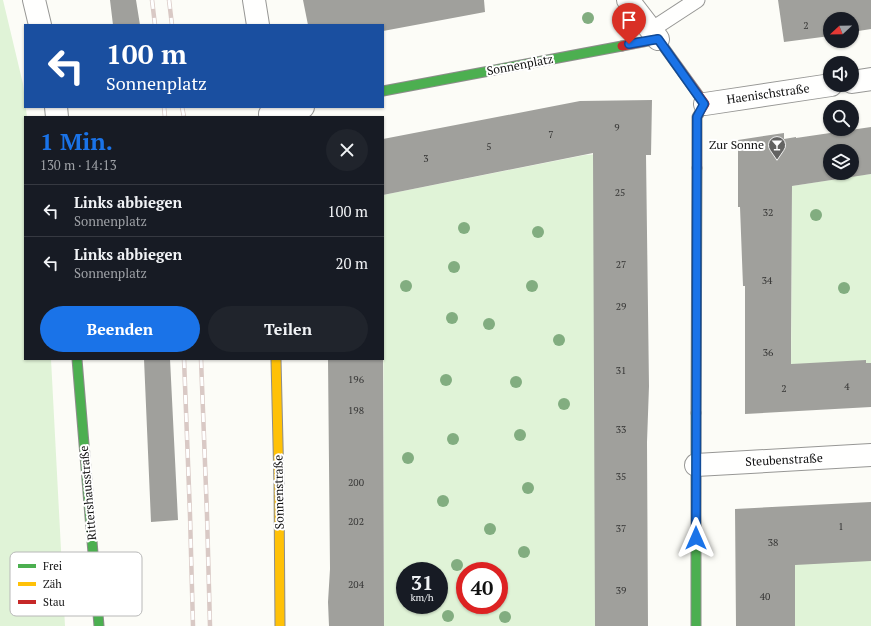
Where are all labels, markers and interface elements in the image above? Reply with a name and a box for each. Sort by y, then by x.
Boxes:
pin [612,3,646,44]
icon: arrive [618,9,640,31]
north arrow [823,12,859,48]
map controls [823,12,859,180]
house number: 2 [803,19,809,32]
text: 100 m [106,35,187,72]
icon: left [40,40,92,92]
street label: Sonnenplatz [485,51,554,78]
button: sound [823,56,859,92]
text: Sonnenplatz [106,71,207,95]
street label: Haenischstraße [726,80,810,107]
button: search [823,100,859,136]
house number: 9 [614,121,620,134]
text: 1 Min. [40,125,113,157]
house number: 7 [548,128,554,141]
button: close [326,129,368,171]
bar icon: Zur Sonne [767,135,787,160]
place label: Zur Sonne [709,137,764,152]
house number: 5 [486,140,492,153]
button: layers [823,144,859,180]
house number: 3 [423,152,429,165]
text: 130 m · 14:13 [40,156,117,174]
house number: 25 [615,186,625,199]
text: Links abbiegen [74,192,182,212]
icon: left [40,200,62,222]
text: 100 m [327,201,368,221]
house number: 32 [763,206,773,219]
text: Sonnenplatz [74,212,147,230]
text: Links abbiegen [74,244,182,264]
icon: left [40,252,62,274]
text: 20 m [335,253,368,273]
house number: 27 [616,258,626,271]
text: Sonnenplatz [74,264,147,282]
house number: 34 [762,274,773,287]
house number: 29 [616,300,626,313]
button: Beenden [40,306,200,352]
button: Teilen [208,306,368,352]
house number: 36 [763,346,774,359]
house number: 31 [616,364,626,377]
house number: 196 [348,373,365,386]
house number: 4 [844,380,850,393]
house number: 2 [781,382,787,395]
house number: 198 [348,404,364,417]
house number: 33 [616,423,626,436]
street label: Rittershausstraße [76,445,99,541]
street label: Steubenstraße [745,450,823,469]
street label: Sonnenstraße [270,455,287,529]
house number: 35 [616,470,626,483]
house number: 200 [348,476,364,489]
house number: 202 [348,515,364,528]
position arrow [675,517,717,559]
house number: 1 [838,520,844,533]
house number: 37 [616,522,626,535]
house number: 38 [768,536,778,549]
legend [10,552,142,616]
text: Frei [43,559,62,573]
speed limit sign: 40 [456,562,508,614]
text: 31 [411,569,433,596]
text: Zäh [43,577,62,591]
house number: 204 [348,578,365,591]
house number: 39 [616,584,626,597]
house number: 40 [760,590,770,603]
text: km/h [410,591,434,604]
text: Stau [43,595,66,609]

